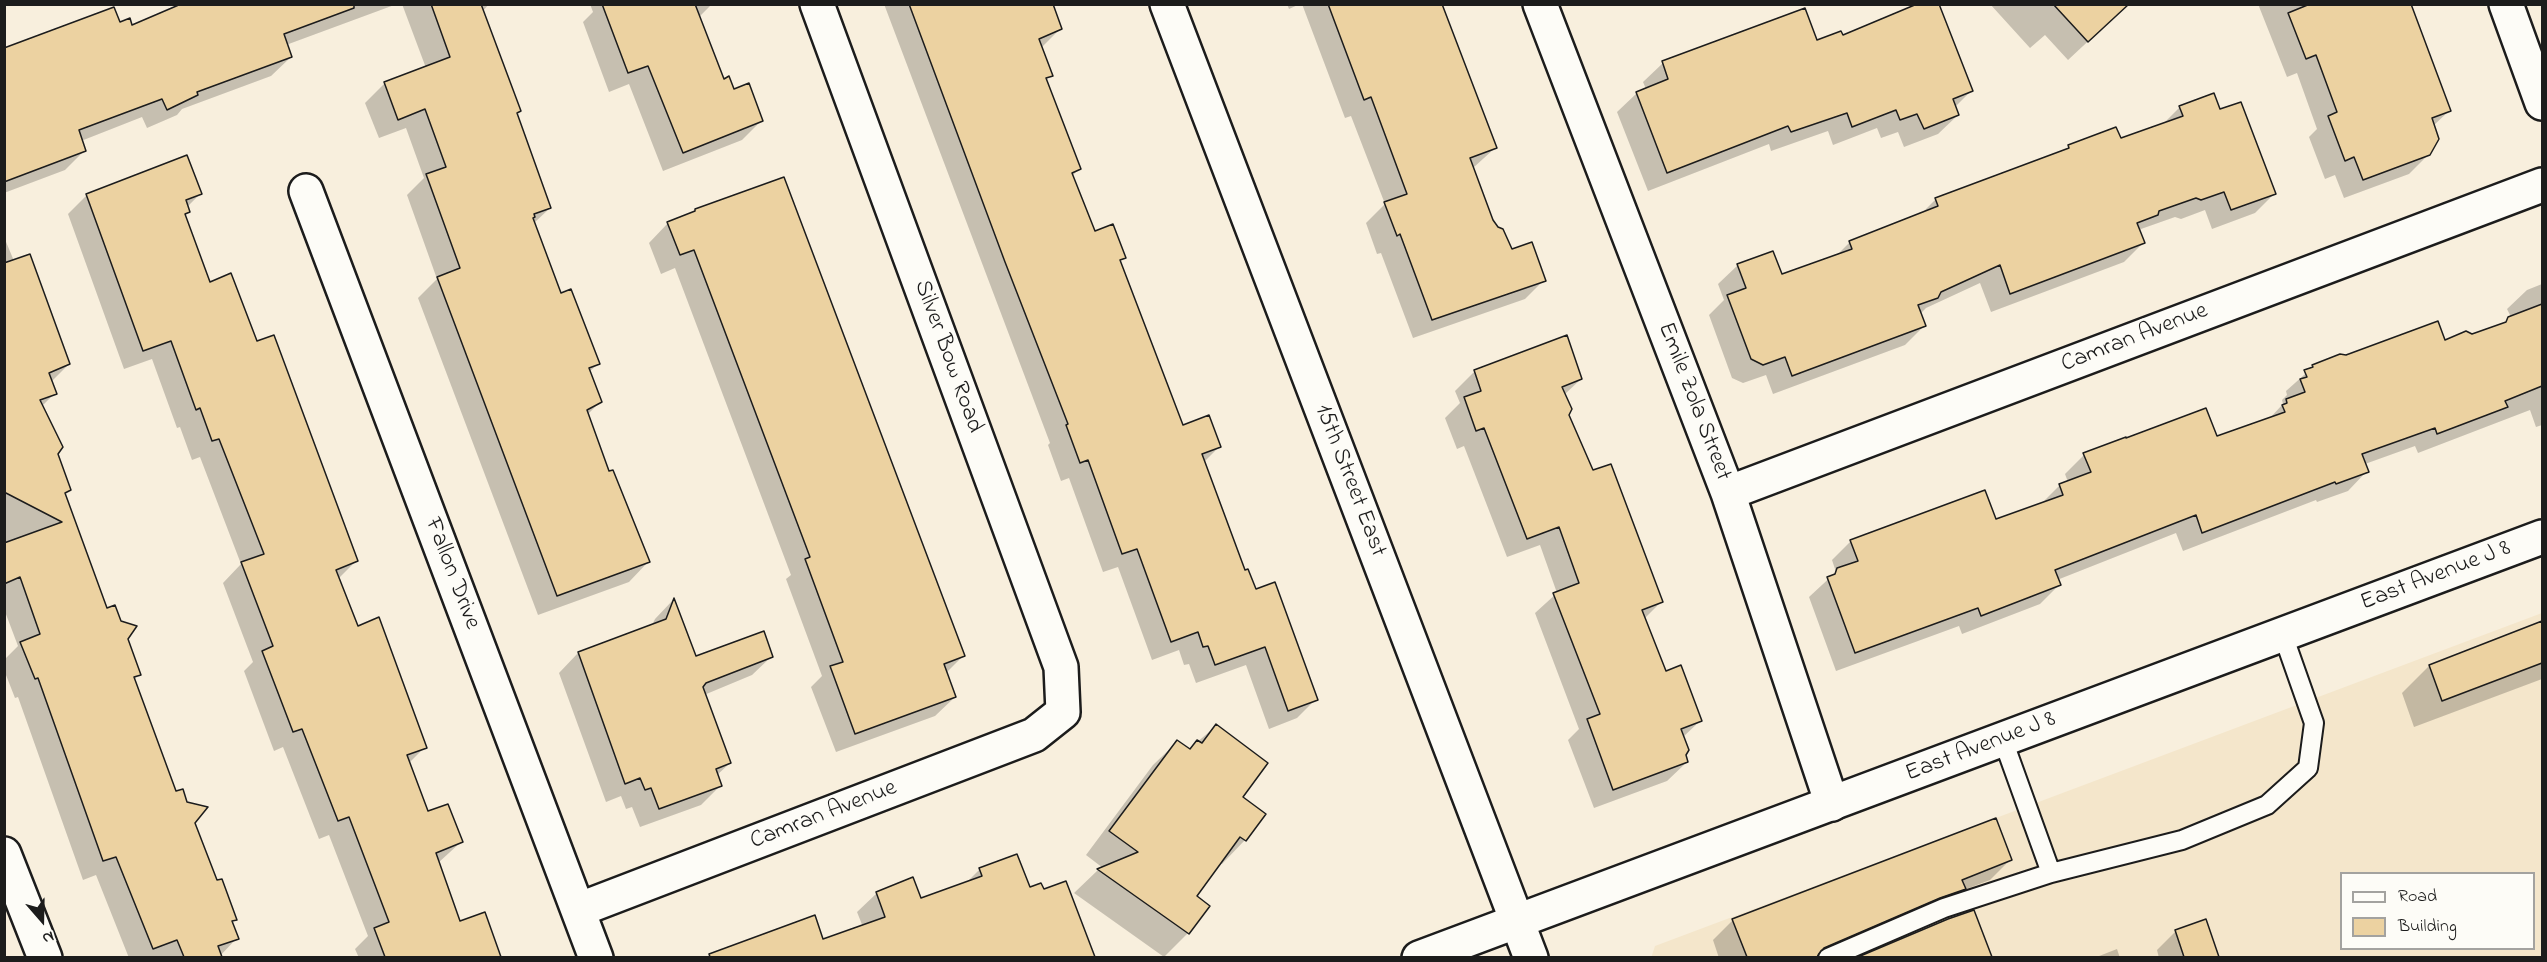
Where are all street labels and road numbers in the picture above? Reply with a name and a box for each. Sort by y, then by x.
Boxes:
street label: Silver Bow Road [906,277,988,437]
street label: Camran Avenue [2058,298,2212,380]
street label: Emile Zola Street [1650,319,1736,485]
street label: 15th Street East [1307,401,1391,561]
street label: Fallon Drive [417,514,485,634]
street label: East Avenue J 8 [2357,535,2515,619]
street label: East Avenue J 8 [1902,706,2060,790]
street label: Camran Avenue [747,775,901,857]

